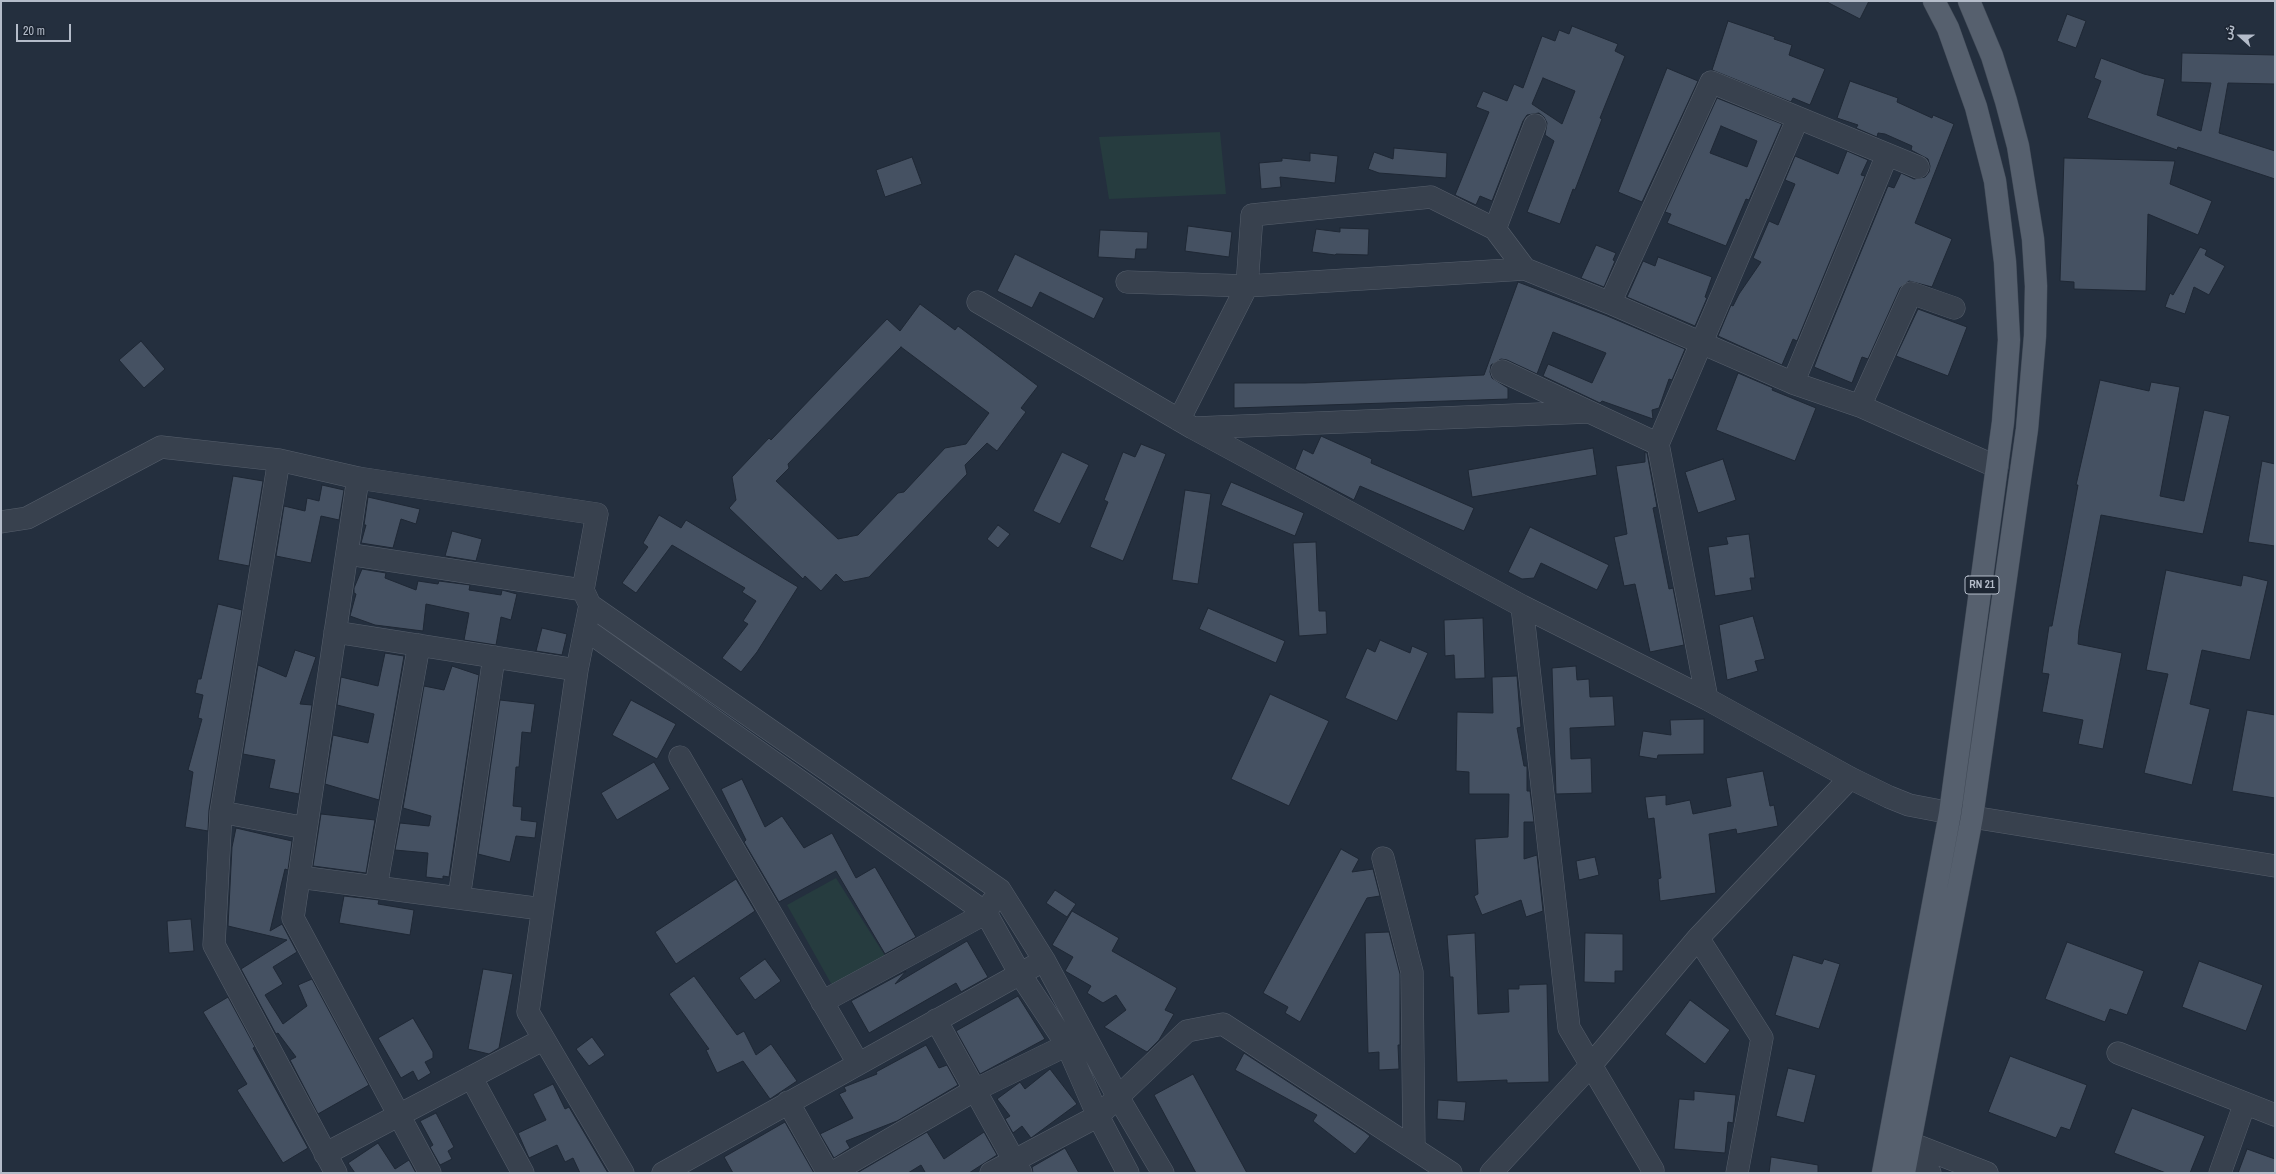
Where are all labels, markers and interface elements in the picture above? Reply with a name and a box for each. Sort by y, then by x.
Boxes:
scale bar [18,16,73,42]
north arrow [2220,16,2260,56]
text: ش [2220,22,2238,41]
text: 20 m [23,23,45,39]
road number: RN 21 [1965,576,1999,594]

